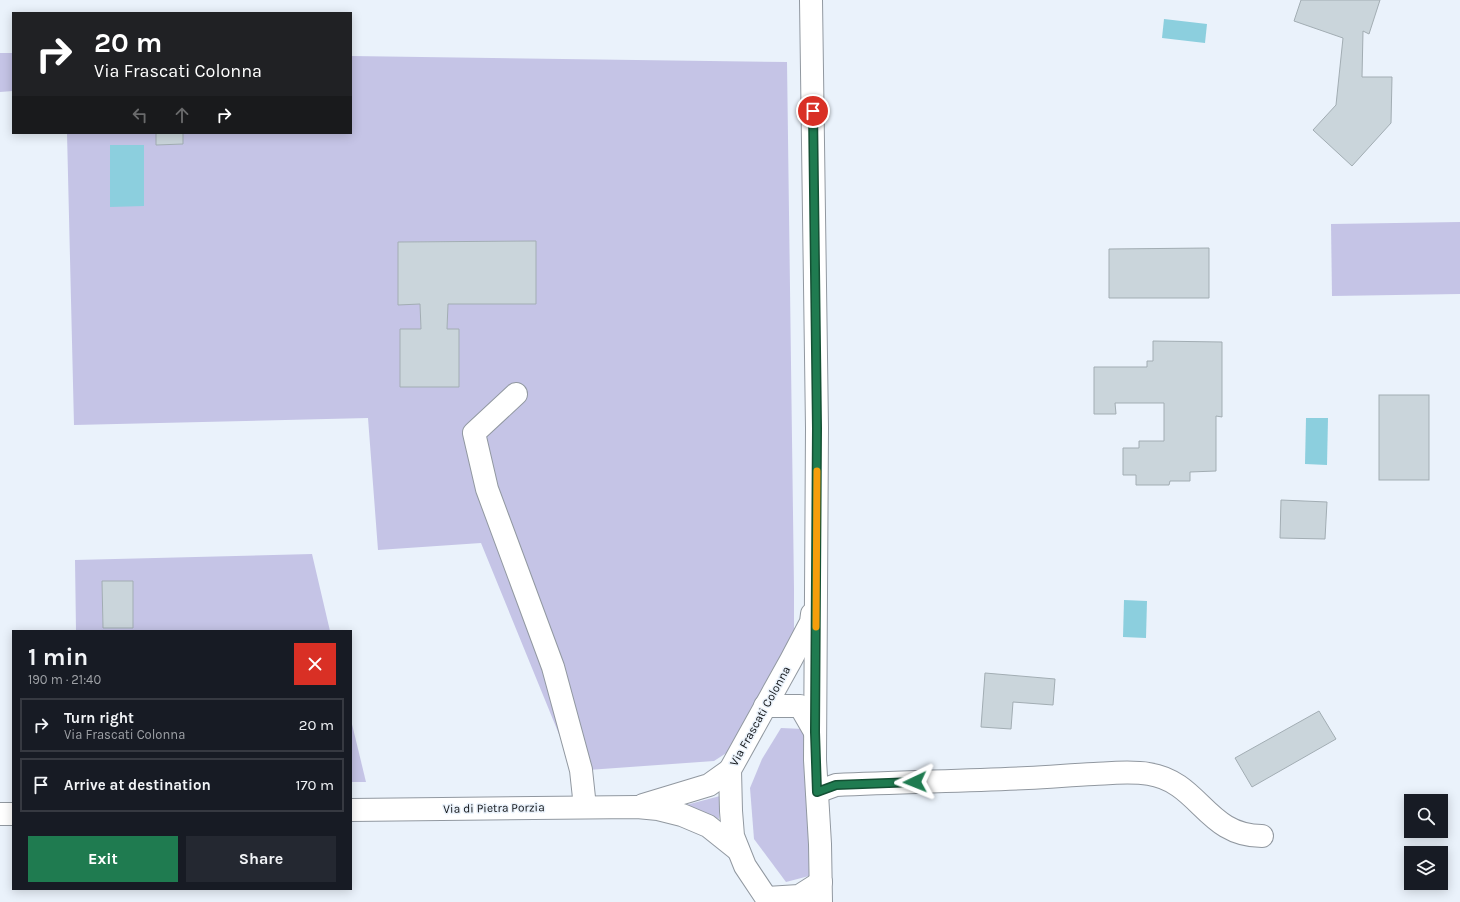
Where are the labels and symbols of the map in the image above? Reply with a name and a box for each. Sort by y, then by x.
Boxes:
pin [796,94,830,128]
street label: Via Frascati Colonna [727,664,793,768]
position arrow [894,761,936,803]
street label: Via di Pietra Porzia [443,800,545,816]

